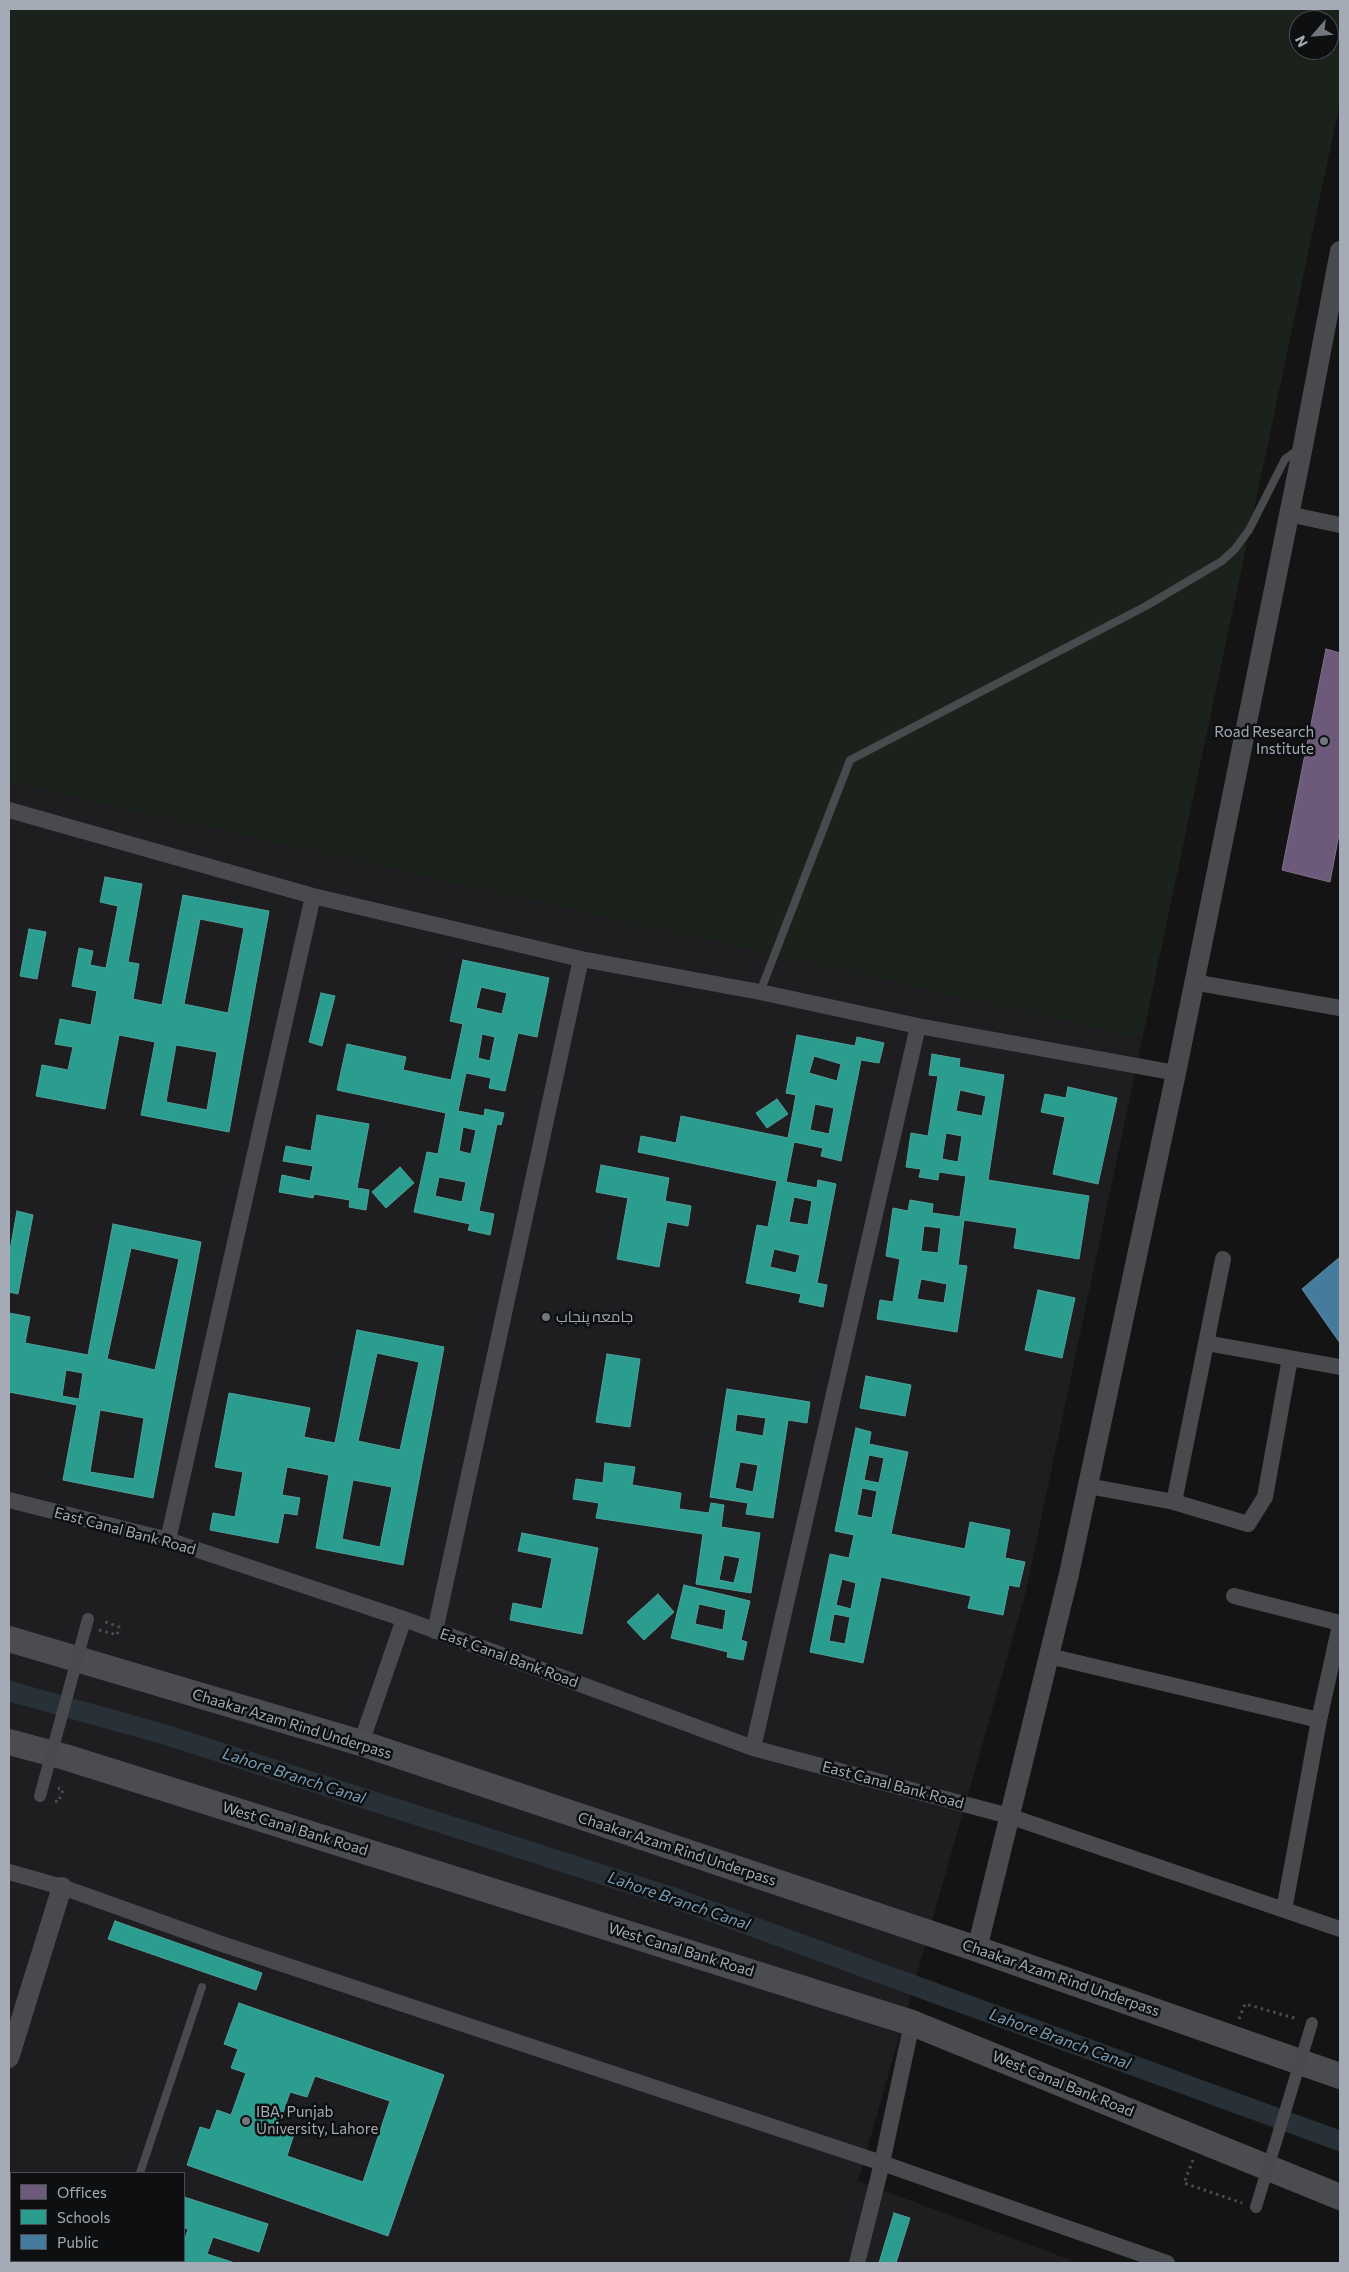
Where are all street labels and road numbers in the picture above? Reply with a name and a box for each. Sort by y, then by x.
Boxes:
street label: East Canal Bank Road [52,1503,198,1559]
street label: East Canal Bank Road [437,1625,581,1691]
street label: Chaakar Azam Rind Underpass [190,1685,394,1763]
street label: East Canal Bank Road [820,1757,966,1813]
street label: West Canal Bank Road [220,1798,370,1860]
street label: Chaakar Azam Rind Underpass [576,1808,778,1890]
street label: West Canal Bank Road [606,1919,756,1981]
street label: Chaakar Azam Rind Underpass [960,1936,1162,2020]
street label: West Canal Bank Road [989,2047,1137,2121]

